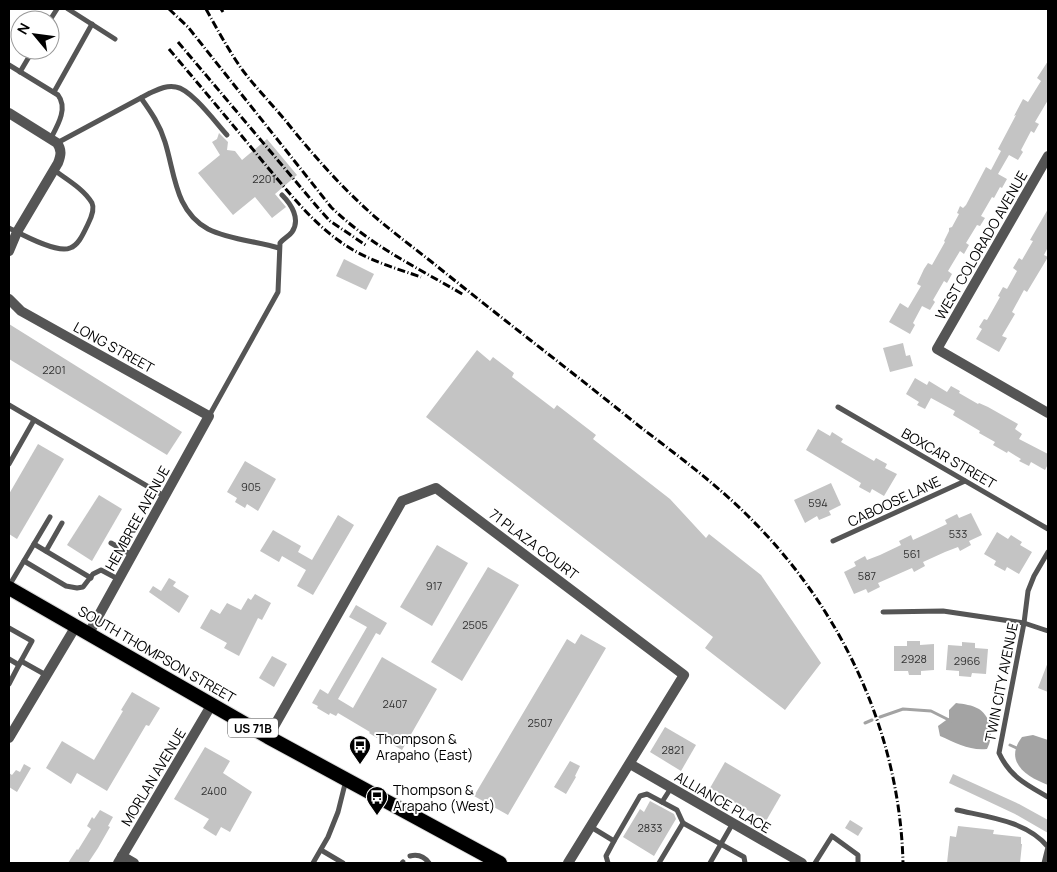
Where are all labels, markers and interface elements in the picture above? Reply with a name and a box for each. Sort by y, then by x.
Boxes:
north arrow [10,10,60,60]
text: N [12,19,34,37]
street label: WEST COLORADO AVENUE [931,167,1031,323]
house number: 2201 [252,171,276,186]
street label: LONG STREET [70,317,158,377]
house number: 2201 [42,362,66,377]
street label: BOXCAR STREET [898,423,1000,493]
street label: HEMBREE AVENUE [100,462,174,574]
street label: CABOOSE LANE [844,471,944,531]
house number: 905 [241,479,261,494]
house number: 594 [808,495,828,510]
street label: 71 PLAZA COURT [485,504,583,584]
house number: 533 [949,526,967,541]
house number: 561 [903,546,921,561]
house number: 587 [858,568,876,583]
house number: 917 [426,578,442,593]
street label: SOUTH THOMPSON STREET [75,601,240,707]
house number: 2505 [462,617,488,632]
street label: TWIN CITY AVENUE [980,621,1022,743]
house number: 2928 [901,651,927,666]
house number: 2966 [954,653,981,668]
house number: 2407 [383,696,407,711]
house number: 2507 [528,715,552,730]
road number: US 71B [228,718,278,738]
street label: MORLAN AVENUE [116,725,190,829]
place label: Thompson & Arapaho (East) [376,729,474,764]
bus stop icon: Thompson & Arapaho (East) [348,734,372,765]
house number: 2821 [661,742,685,757]
street label: ALLIANCE PLACE [672,767,774,837]
place label: Thompson & Arapaho (West) [393,780,495,815]
house number: 2400 [201,783,227,798]
bus stop icon: Thompson & Arapaho (West) [365,785,389,816]
house number: 2833 [638,820,662,835]

